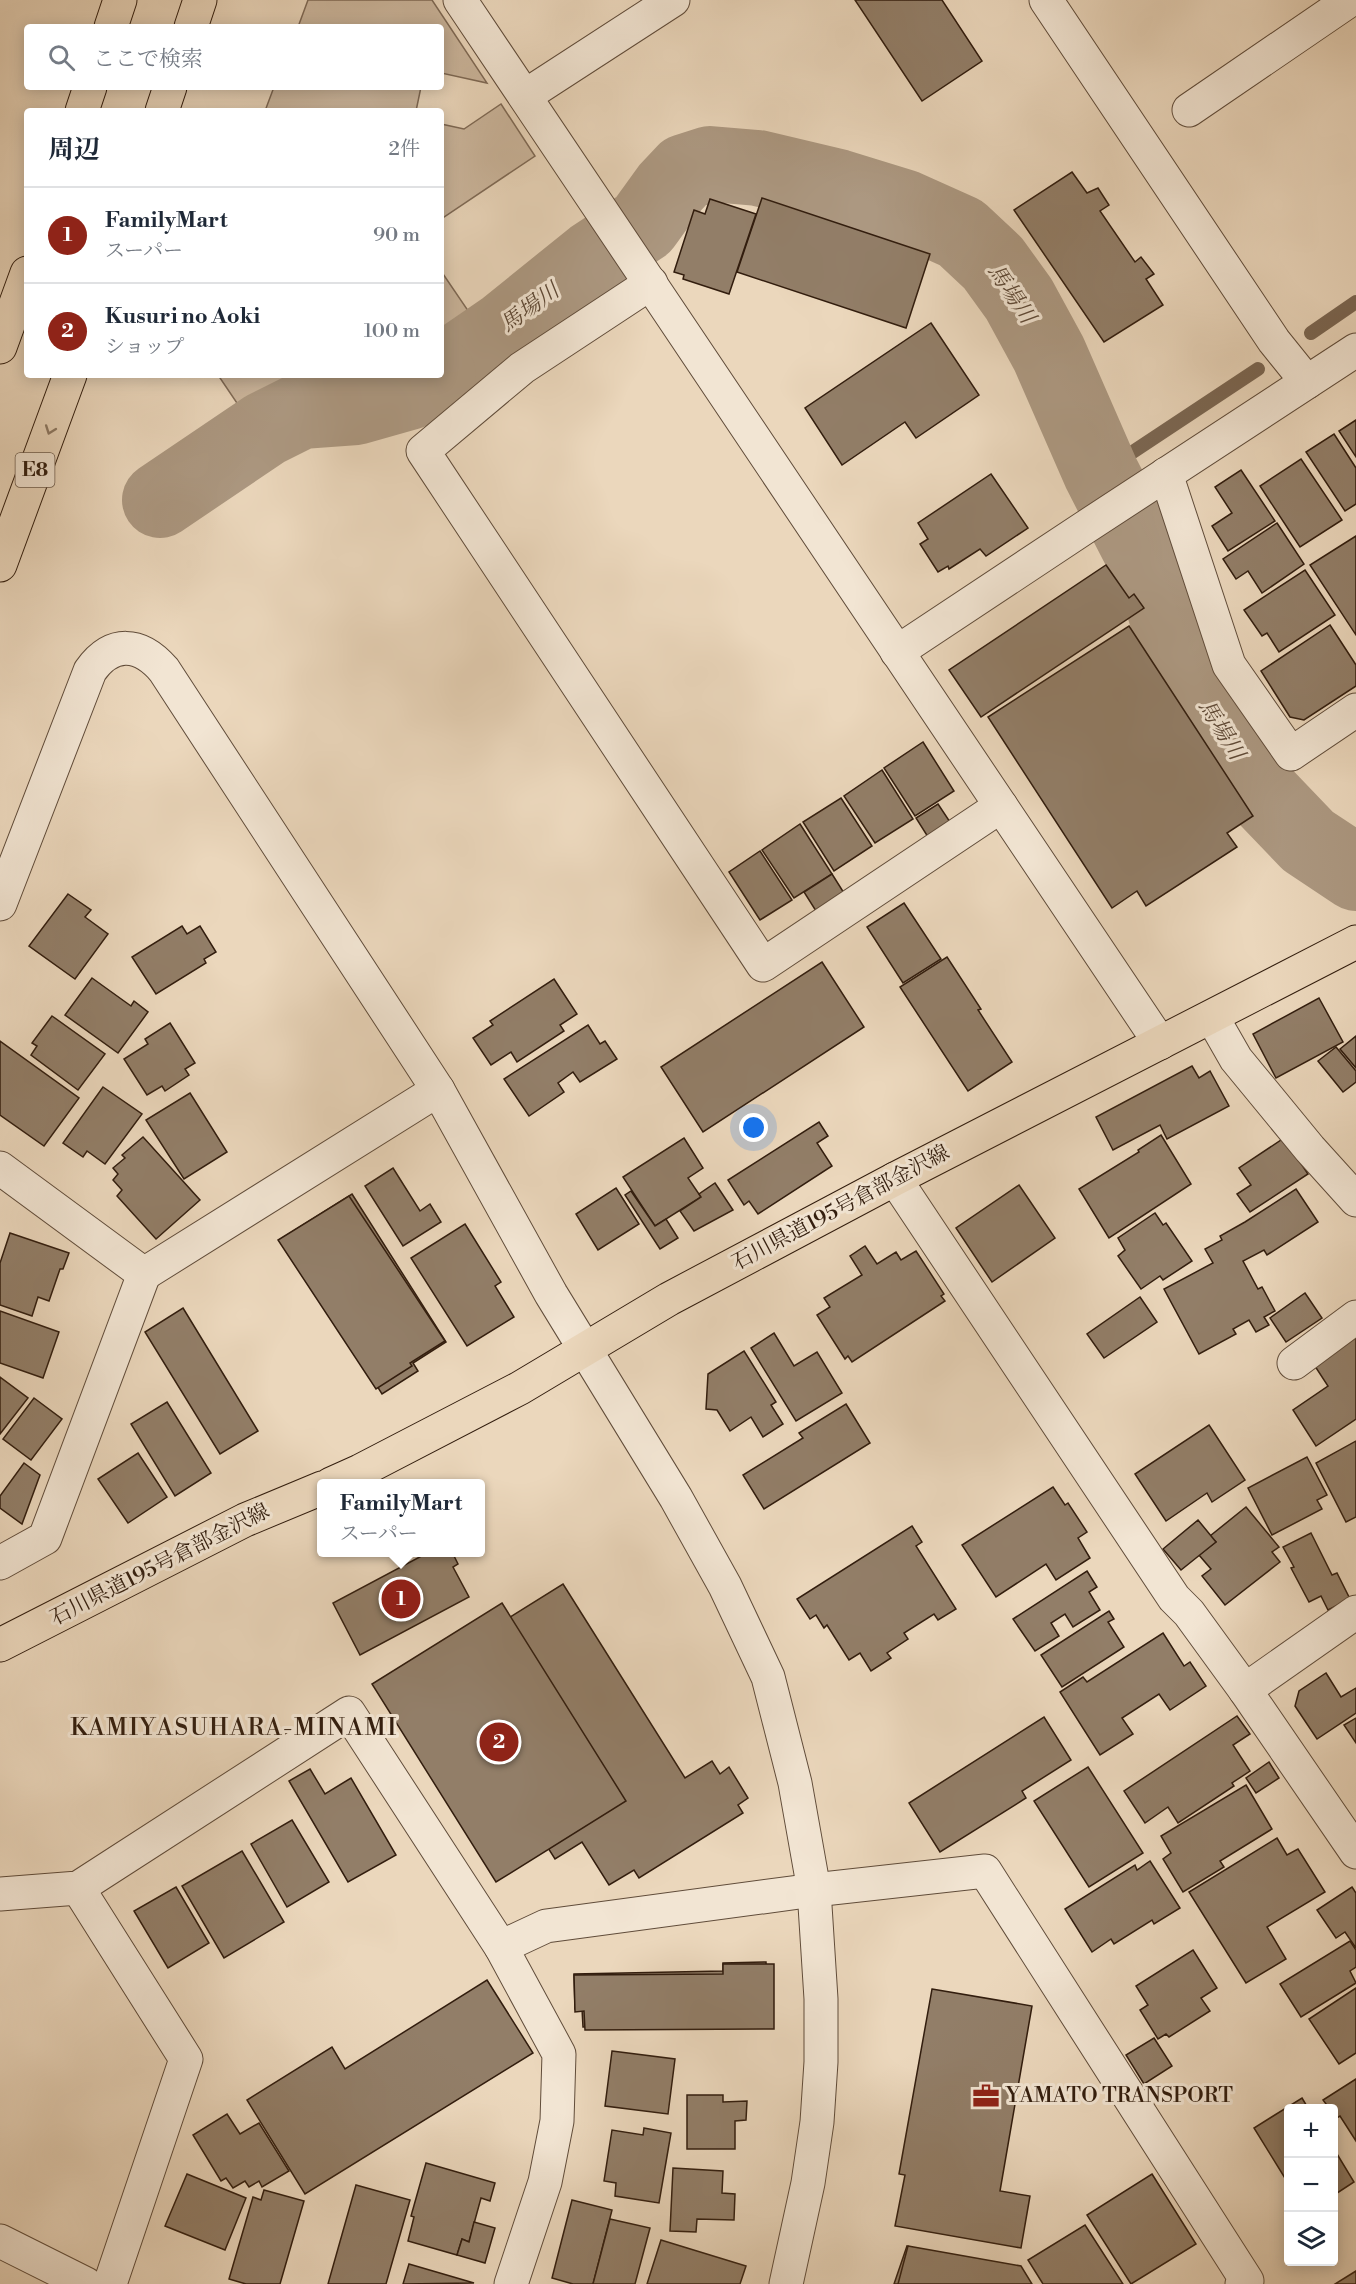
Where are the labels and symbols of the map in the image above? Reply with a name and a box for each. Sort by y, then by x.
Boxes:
water label: 馬場川 [981,259,1042,331]
water label: 馬場川 [495,277,566,338]
one-way arrow [44,424,57,435]
road number: E8 [15,453,54,487]
water label: 馬場川 [1192,695,1251,767]
your location [739,1113,768,1142]
street label: 石川県道195号倉部金沢線 [728,1140,954,1276]
street label: 石川県道195号倉部金沢線 [46,1498,274,1632]
pin: 1 [382,1576,420,1622]
district label: KAMIYASUHARA-MINAMI [70,1713,398,1743]
pin: 2 [480,1720,518,1764]
office icon: YAMATO TRANSPORT [971,2081,1001,2111]
place label: YAMATO TRANSPORT [1005,2083,1233,2109]

